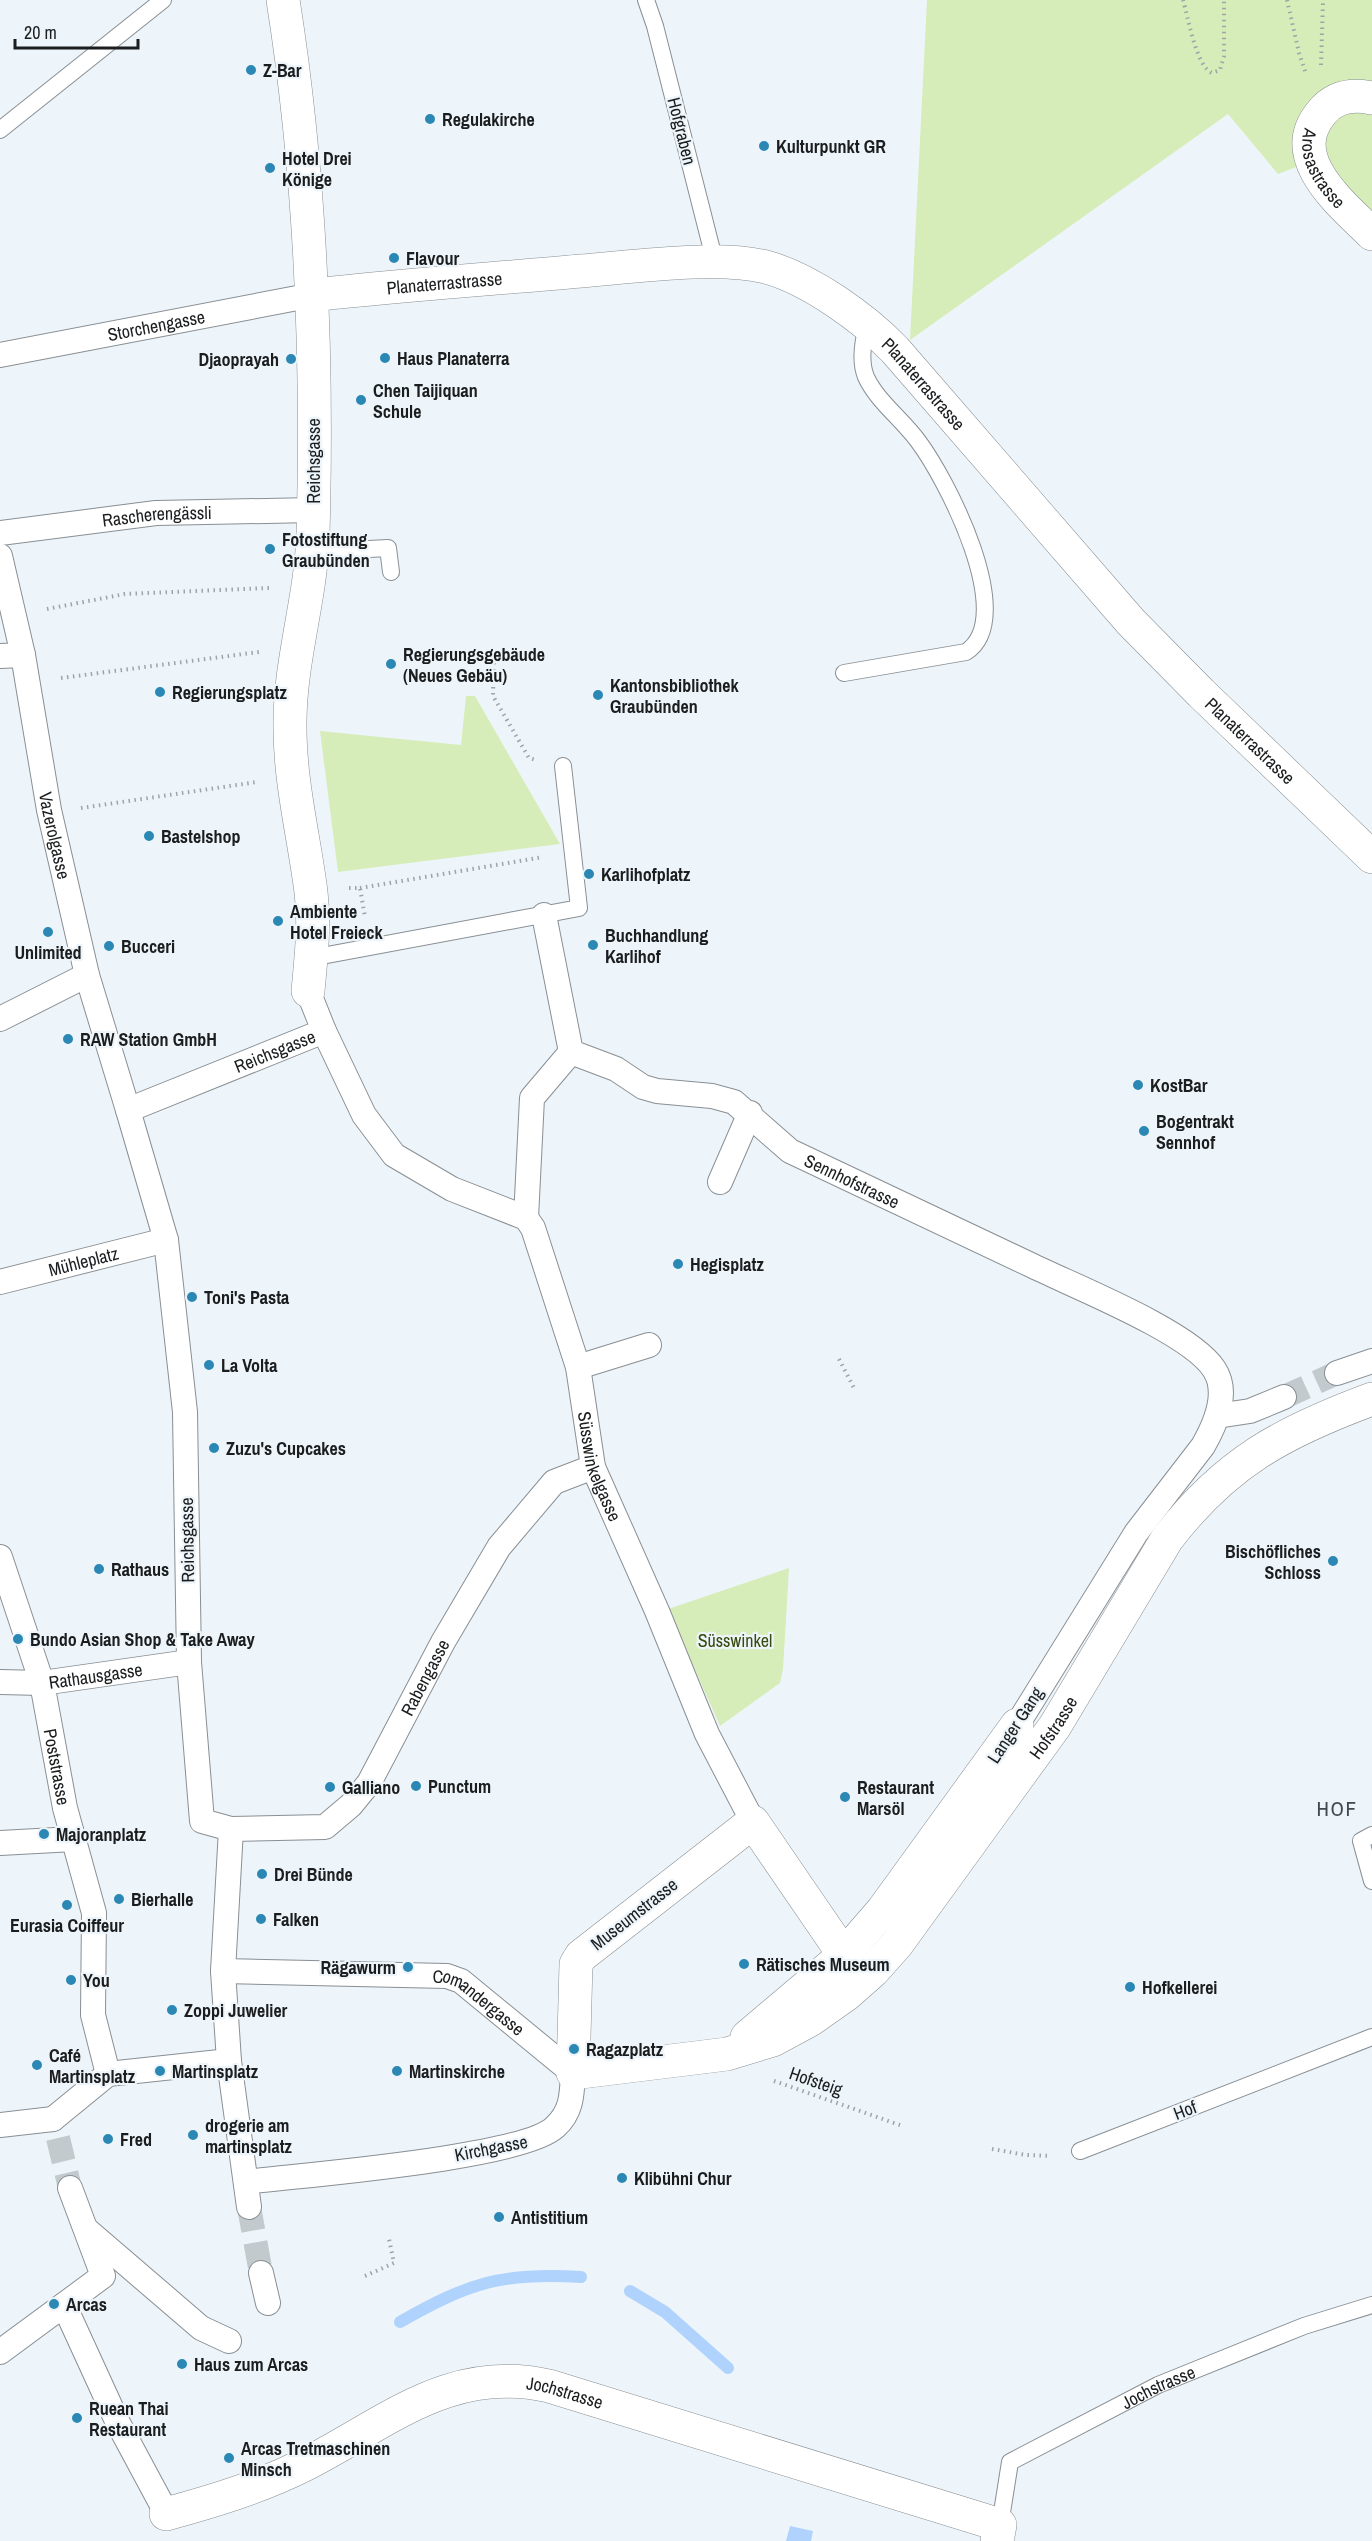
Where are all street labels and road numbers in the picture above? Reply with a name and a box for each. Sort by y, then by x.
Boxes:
street label: Hofgraben [662,95,702,167]
street label: Arosastrasse [1296,125,1351,213]
street label: Planaterrastrasse [386,265,503,300]
street label: Storchengasse [105,304,207,347]
street label: Planaterrastrasse [877,332,971,435]
street label: Reichsgasse [301,418,326,504]
street label: Rascherengässli [101,499,212,532]
street label: Planaterrastrasse [1200,691,1301,790]
street label: Vazerolgasse [34,790,77,881]
street label: Reichsgasse [230,1023,319,1078]
street label: Sennhofstrasse [800,1147,904,1214]
street label: Mühleplatz [46,1240,121,1282]
street label: Süsswinkelgasse [572,1410,628,1525]
street label: Reichsgasse [174,1497,200,1583]
street label: Rabengasse [394,1635,455,1720]
street label: Rathausgasse [47,1656,144,1694]
street label: Langer Gang [981,1681,1049,1768]
street label: Hofstrasse [1023,1691,1083,1764]
street label: Poststrasse [38,1727,77,1807]
street label: Museumstrasse [585,1872,683,1956]
street label: Comandergasse [432,1963,530,2041]
street label: Hofsteig [786,2060,847,2102]
street label: Hof [1170,2094,1201,2126]
street label: Kirchgasse [452,2129,530,2167]
street label: Jochstrasse [1117,2359,1199,2415]
street label: Jochstrasse [525,2370,606,2414]

